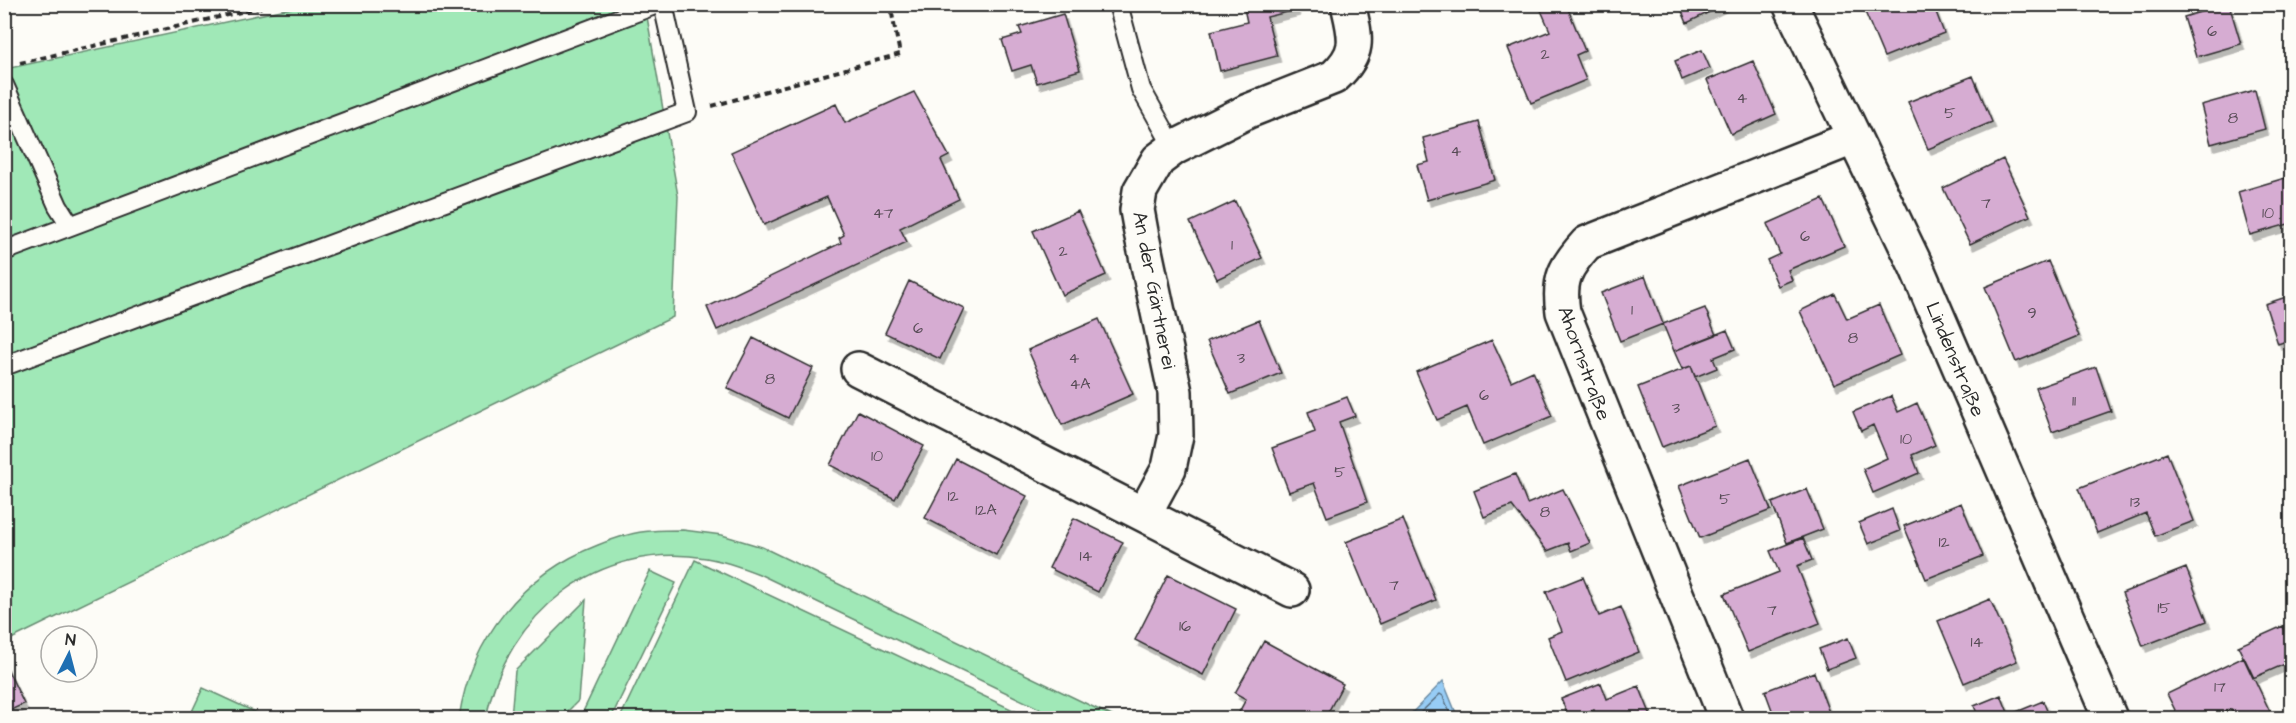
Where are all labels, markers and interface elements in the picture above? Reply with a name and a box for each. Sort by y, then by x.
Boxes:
house number: 6 [2207,20,2217,42]
house number: 2 [1540,43,1550,65]
house number: 4 [1737,87,1748,109]
house number: 5 [1944,102,1956,124]
house number: 8 [2228,107,2238,129]
house number: 4 [1451,140,1462,162]
house number: 7 [1981,192,1991,214]
house number: 47 [873,202,894,224]
house number: 10 [2262,202,2274,224]
street label: An der Gärtnerei [1125,209,1183,371]
house number: 6 [1800,225,1810,247]
house number: 1 [1231,234,1233,256]
house number: 2 [1058,240,1068,262]
street label: Lindenstraße [1918,298,1992,421]
house number: 1 [1631,299,1633,321]
street label: Ahornstraße [1550,302,1618,424]
house number: 9 [2027,302,2037,324]
house number: 6 [913,317,923,339]
house number: 8 [1848,327,1858,349]
house number: 4 [1069,347,1080,369]
house number: 3 [1237,347,1245,369]
house number: 8 [765,368,775,390]
house number: 4A [1069,373,1091,395]
house number: 6 [1479,384,1489,406]
house number: 11 [2072,390,2076,412]
house number: 3 [1672,397,1680,419]
house number: 10 [1900,428,1912,450]
house number: 10 [871,445,883,467]
house number: 5 [1334,461,1346,483]
house number: 12 [947,485,959,507]
house number: 5 [1719,488,1731,510]
house number: 13 [2130,491,2140,513]
house number: 12A [975,499,997,521]
house number: 8 [1540,501,1550,523]
house number: 12 [1938,531,1950,553]
house number: 14 [1080,545,1093,567]
house number: 7 [1389,574,1399,596]
house number: 15 [2157,597,2171,619]
house number: 7 [1767,599,1777,621]
house number: 16 [1179,615,1191,637]
north arrow [39,624,99,684]
text: N [64,629,77,652]
house number: 14 [1971,631,1984,653]
house number: 17 [2214,676,2226,698]

